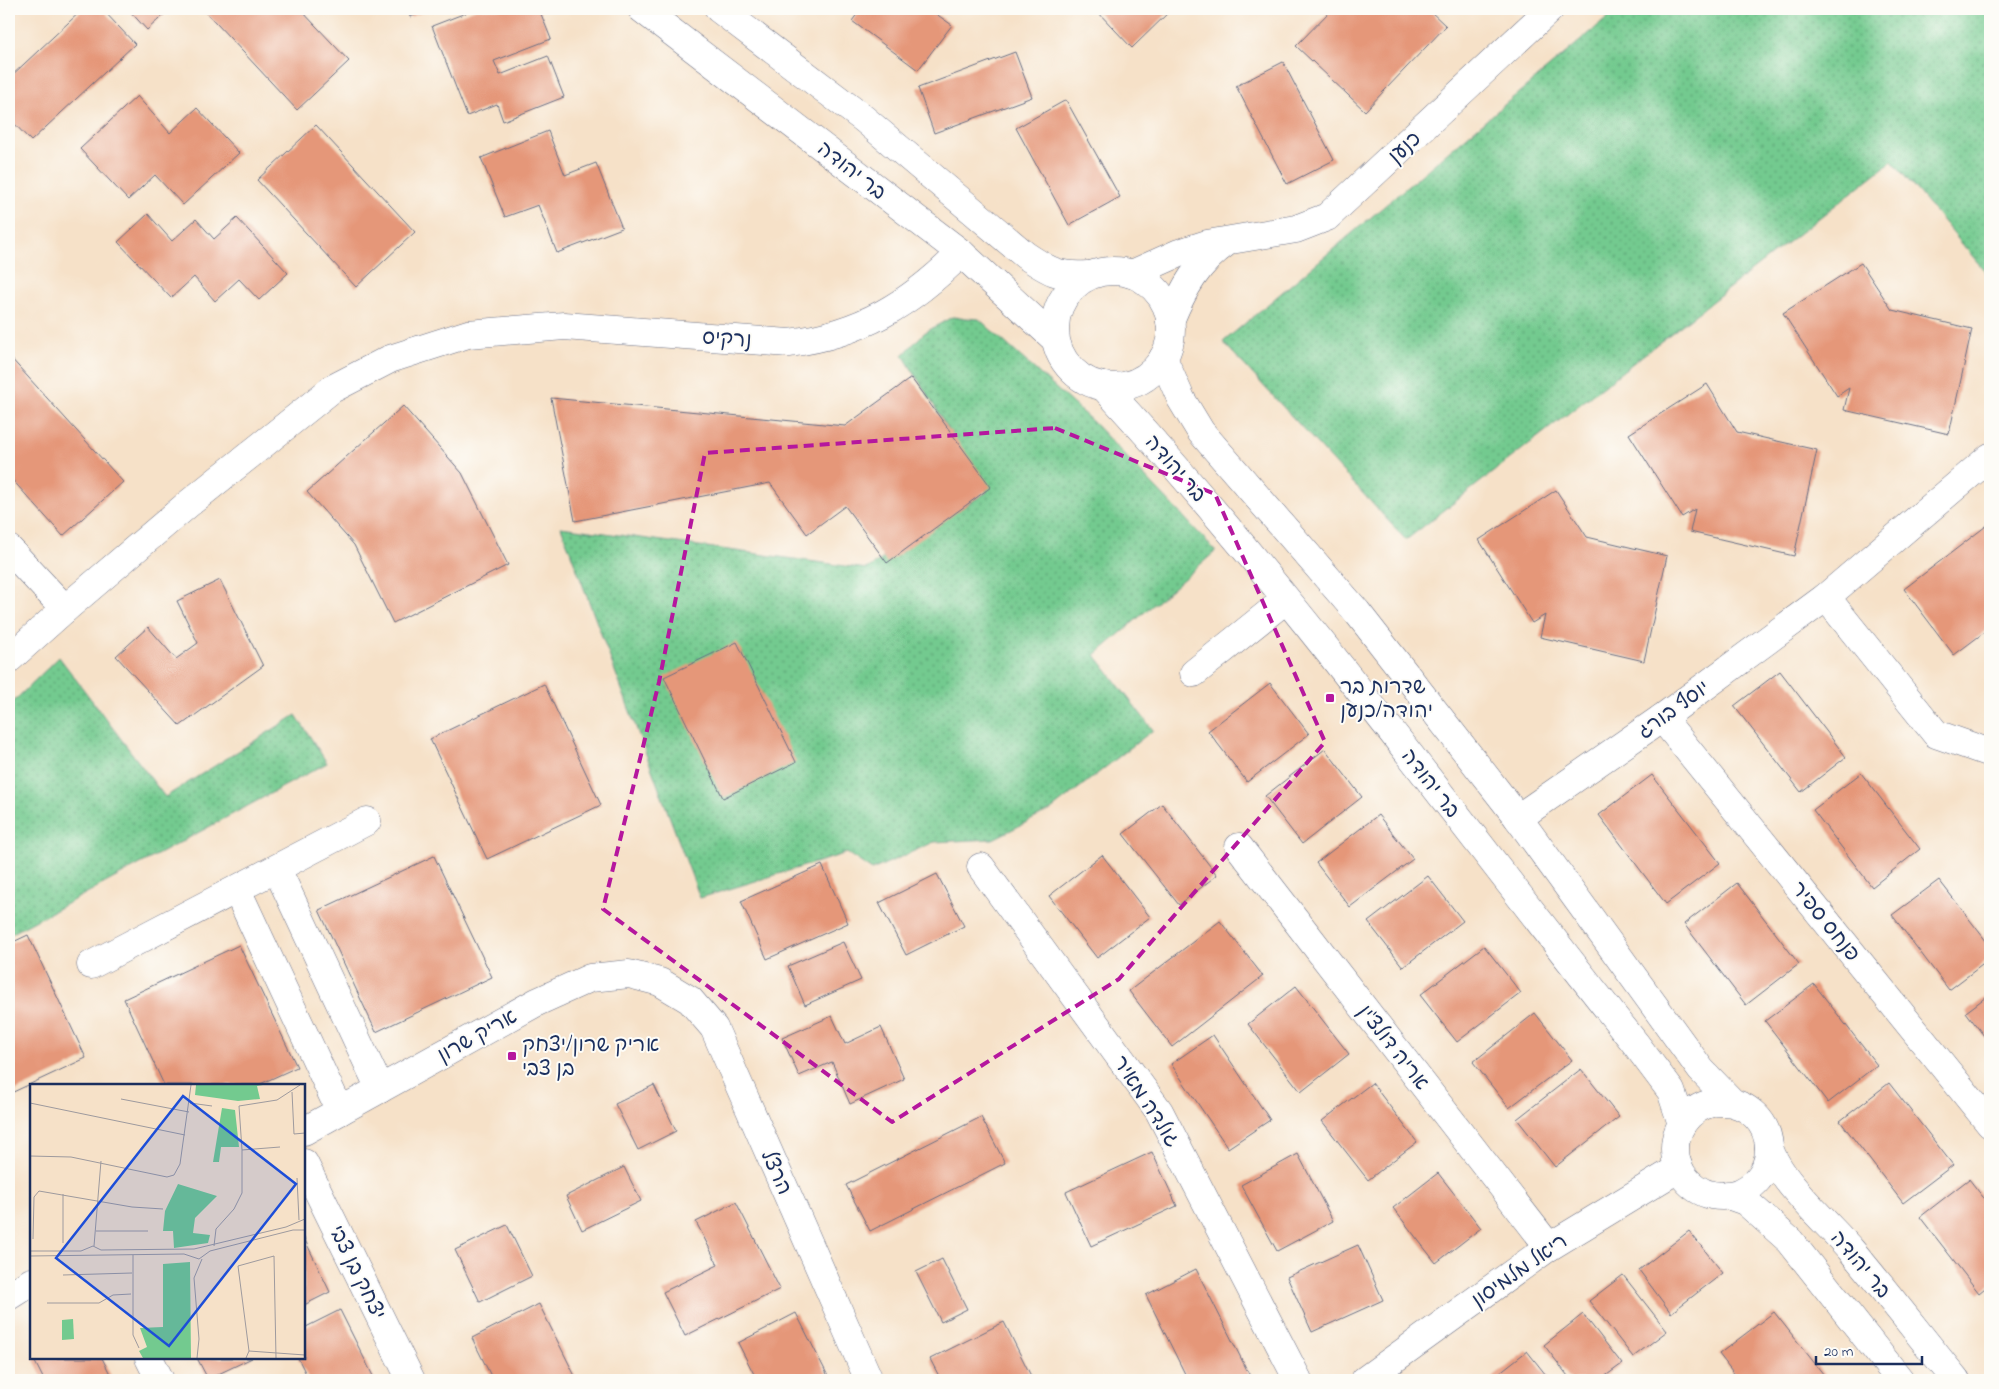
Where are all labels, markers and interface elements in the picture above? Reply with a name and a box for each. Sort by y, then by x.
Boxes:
street label: כנען [1382,125,1429,172]
street label: בר יהודה [810,135,892,208]
street label: נרקיס [701,323,753,357]
street label: בר יהודה [1137,429,1212,510]
place label: שדרות בר יהודה/כנען [1340,673,1433,727]
street label: יוסף בורג [1632,674,1716,747]
marker: שדרות בר יהודה/כנען [1324,692,1336,704]
street label: בר יהודה [1393,743,1466,825]
street label: פנחס ספיר [1783,876,1866,969]
street label: אריה דולצ'ין [1349,999,1435,1097]
street label: אריק שרון [433,1003,523,1071]
place label: אריק שרון/יצחק בן צבי [522,1031,659,1085]
marker: אריק שרון/יצחק בן צבי [506,1050,518,1062]
street label: גולדה מאיר [1104,1050,1186,1154]
inset map [30,1084,305,1359]
street label: הרצל [752,1146,798,1200]
street label: יצחק בן צבי [320,1221,392,1325]
street label: בר יהודה [1822,1225,1897,1306]
street label: ריאל מלמיסון [1466,1227,1574,1316]
scale bar [1816,1334,1923,1366]
text: 20 m [1824,1341,1854,1363]

